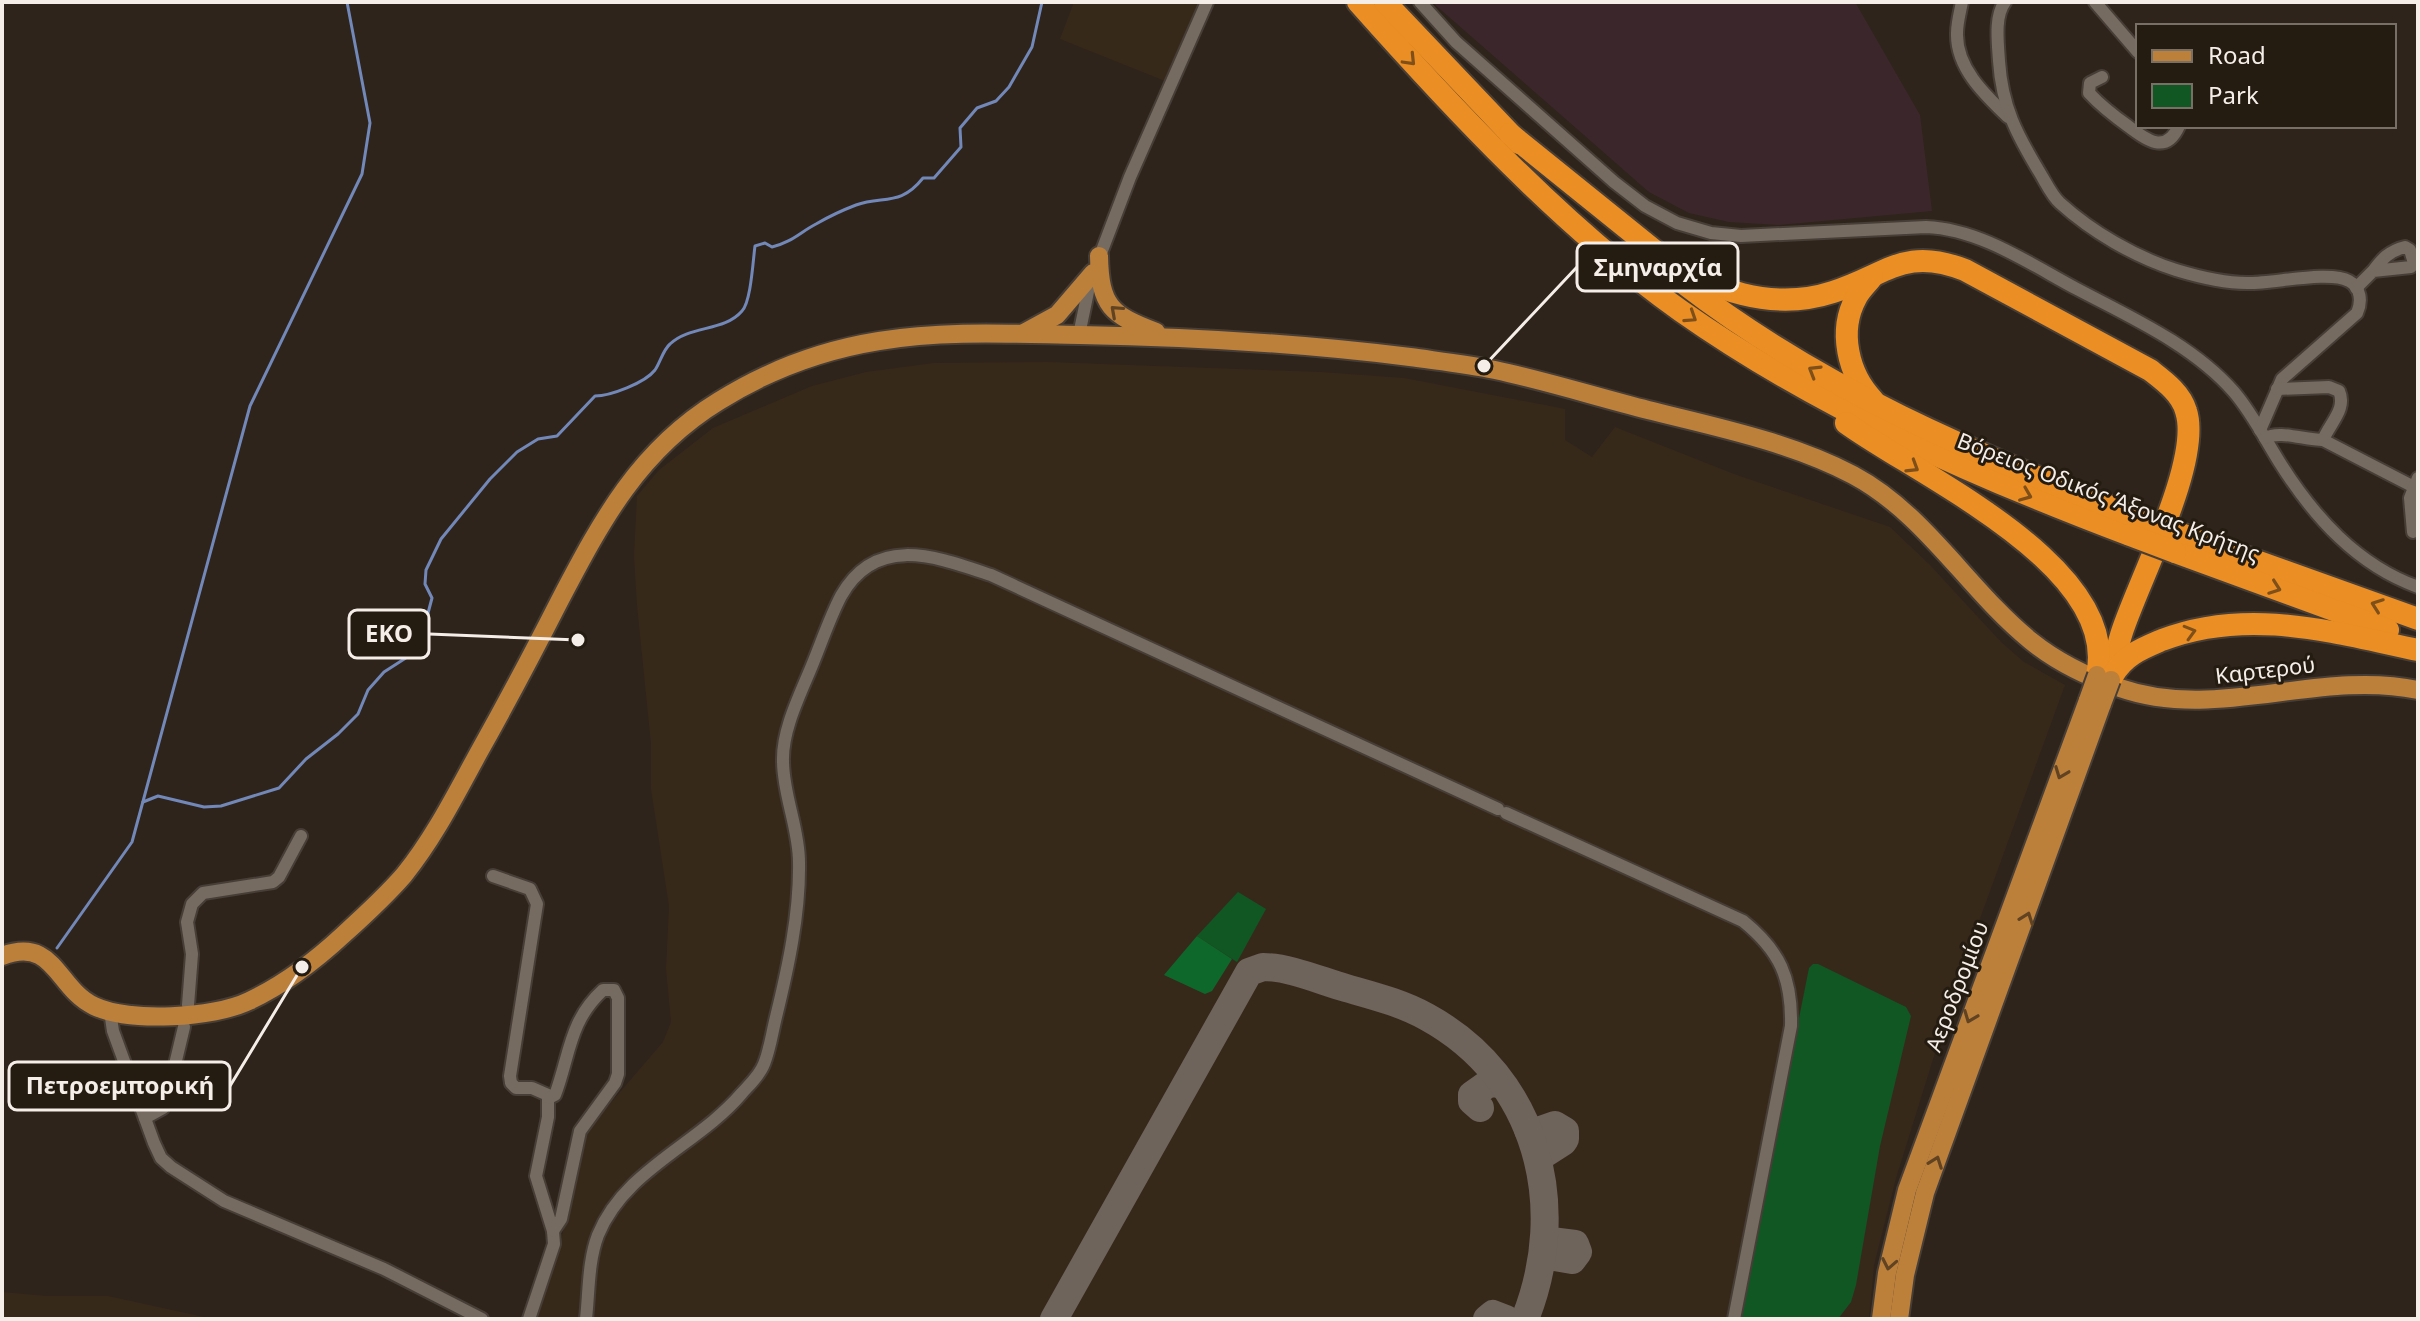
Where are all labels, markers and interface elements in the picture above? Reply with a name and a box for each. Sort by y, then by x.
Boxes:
legend [2136,24,2396,128]
text: Road [2208,38,2266,71]
one-way arrow [1401,51,1415,65]
text: Park [2208,78,2259,111]
callout: Σμηναρχία [1577,243,1738,291]
text: Σμηναρχία [1594,250,1723,283]
one-way arrow [1111,306,1125,320]
one-way arrow [1682,307,1696,322]
one-way arrow [1808,365,1823,381]
street label: Βόρειος Οδικός Άξονας Κρήτης [1953,424,2265,568]
one-way arrow [1905,458,1919,473]
one-way arrow [2018,486,2032,502]
one-way arrow [2267,578,2281,595]
one-way arrow [2371,598,2385,614]
callout: EKO [349,610,429,658]
text: EKO [365,616,413,649]
one-way arrow [2183,624,2197,641]
street label: Καρτερού [2213,648,2317,690]
one-way arrow [2054,765,2071,779]
one-way arrow [2017,912,2033,926]
street label: Αεροδρομίου [1917,916,1995,1056]
one-way arrow [1963,1009,1980,1023]
callout: Πετροεμπορική [9,1062,230,1110]
text: Πετροεμπορική [26,1068,214,1101]
one-way arrow [1927,1156,1943,1170]
one-way arrow [1881,1256,1898,1270]

